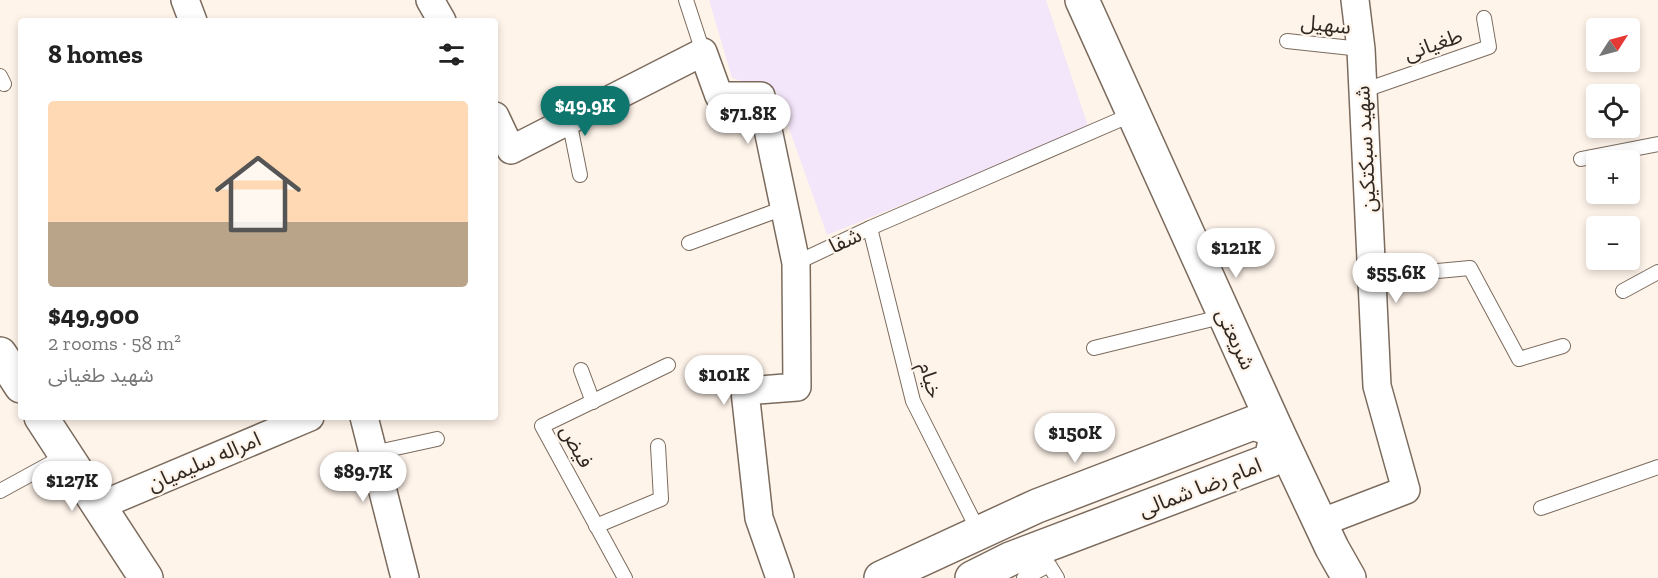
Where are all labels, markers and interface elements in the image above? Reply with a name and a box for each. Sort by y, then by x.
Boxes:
street label: سهیل [1300,9,1352,39]
north arrow [1586,18,1640,72]
map controls [1586,18,1640,270]
street label: طغیانی [1400,22,1466,66]
text: 8 homes [48,38,143,70]
icon: filters [435,38,468,71]
button: locate [1586,84,1640,138]
street label: شهید سبکتکین [1349,85,1381,213]
pin: $49.9K [536,86,634,137]
text: $49.9K [555,93,615,117]
pin: $71.8K [699,94,797,145]
text: $71.8K [720,101,776,125]
icon: home [204,140,312,248]
button: + [1586,150,1640,204]
button: − [1586,216,1640,270]
street label: شفا [825,222,865,258]
pin: $121K [1194,228,1278,279]
text: $121K [1211,235,1261,259]
pin: $55.6K [1347,253,1445,304]
text: $55.6K [1366,260,1426,284]
text: $49,900 [48,299,139,331]
street label: شریعتی [1211,304,1261,374]
text: 2 rooms · 58 m² [48,331,181,355]
pin: $101K [682,355,766,406]
street label: خیام [910,359,948,402]
text: $101K [699,362,749,386]
text: شهید طغیانی [48,363,154,387]
pin: $150K [1033,413,1117,464]
street label: فیض [555,420,599,472]
text: $150K [1048,420,1102,444]
street label: امراله سلیمیان [144,426,264,496]
pin: $89.7K [314,452,412,503]
street label: امام رضا شمالی [1135,452,1266,526]
text: $89.7K [334,459,392,483]
pin: $127K [30,461,114,512]
text: $127K [46,468,98,492]

